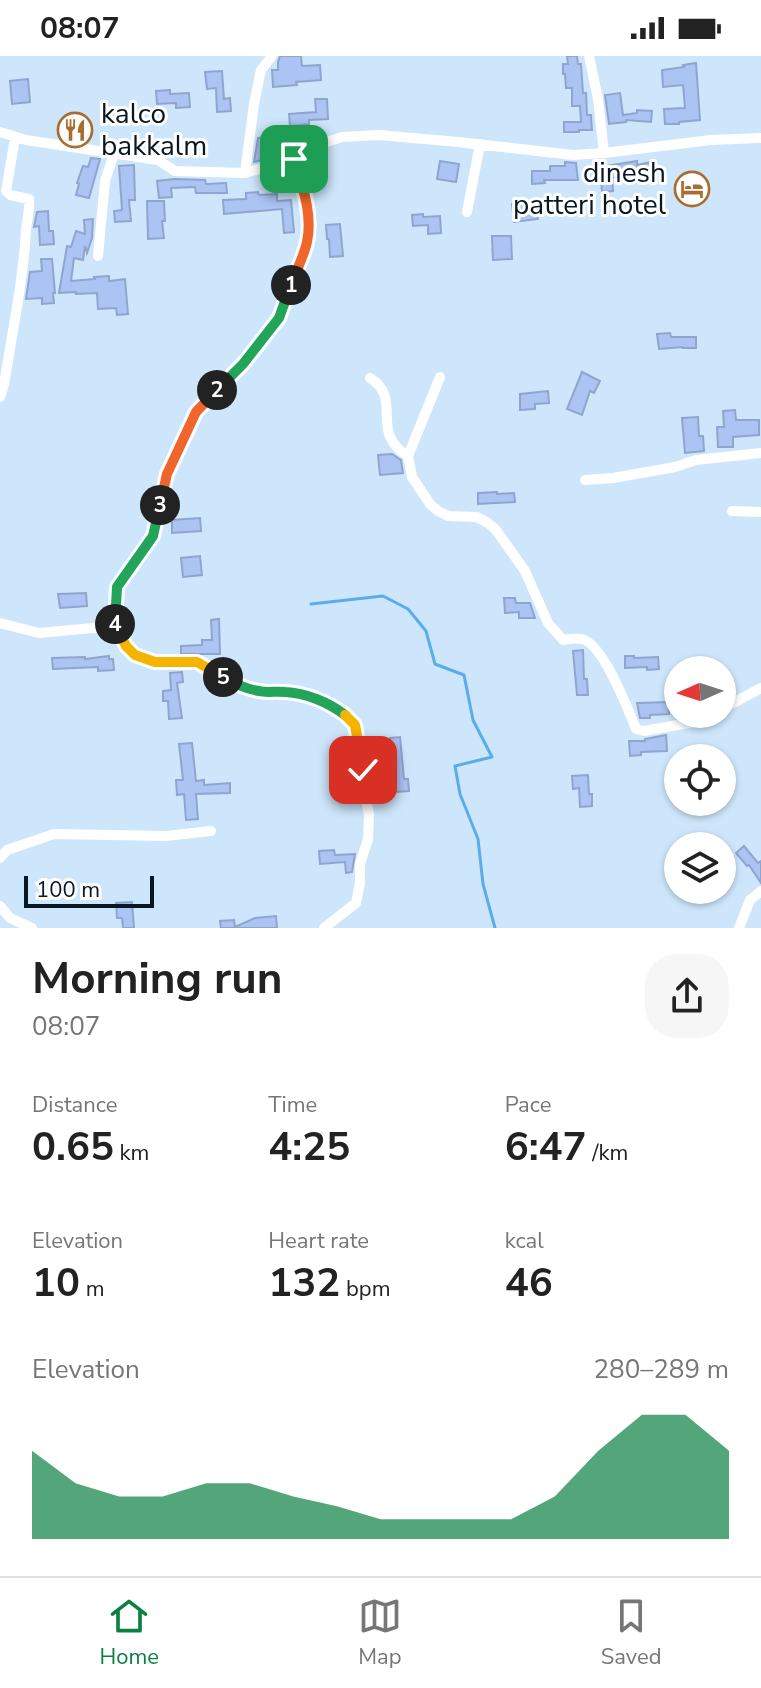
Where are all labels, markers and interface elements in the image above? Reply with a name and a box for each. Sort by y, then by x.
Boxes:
text: 08:07 [40,8,119,49]
place label: kalco bakkalm [101,95,207,165]
restaurant icon: kalco bakkalm [56,111,94,149]
pin [260,125,328,193]
icon: arrive [272,137,316,181]
place label: dinesh patteri hotel [513,154,667,224]
hotel icon: dinesh patteri hotel [673,170,711,208]
pin: 1 [271,265,311,305]
text: 1 [284,270,298,300]
pin: 2 [197,370,237,410]
text: 2 [210,375,224,405]
pin: 3 [140,485,180,525]
text: 3 [153,490,167,520]
pin: 4 [95,604,135,644]
text: 4 [108,609,122,639]
north arrow [664,656,736,728]
map controls [664,656,736,904]
pin: 5 [203,657,243,697]
text: 5 [216,662,230,692]
pin [329,736,397,804]
button: locate [664,744,736,816]
icon: check [341,748,385,792]
button: layers [664,832,736,904]
scale bar [24,872,154,908]
text: 100 m [36,875,100,905]
text: Morning run [32,949,282,1009]
button: share [645,954,729,1038]
text: 08:07 [32,1009,100,1044]
text: Distance [32,1090,117,1120]
text: Time [268,1090,317,1120]
text: Pace [505,1090,551,1120]
text: 0.65 [32,1120,114,1174]
text: 4:25 [268,1120,350,1174]
text: 6:47 [505,1120,587,1174]
text: km [114,1138,149,1168]
text: /km [587,1138,628,1168]
text: Elevation [32,1226,123,1256]
text: Heart rate [268,1226,369,1256]
text: kcal [505,1226,544,1256]
text: 10 [32,1256,80,1310]
text: 132 [268,1256,340,1310]
text: 46 [505,1256,553,1310]
text: m [80,1274,105,1304]
text: bpm [340,1274,390,1304]
text: Elevation [32,1352,140,1387]
text: 280–289 m [593,1352,729,1387]
tab: Home [99,1594,159,1672]
tab: Map [358,1594,402,1672]
tab: Saved [601,1594,662,1672]

